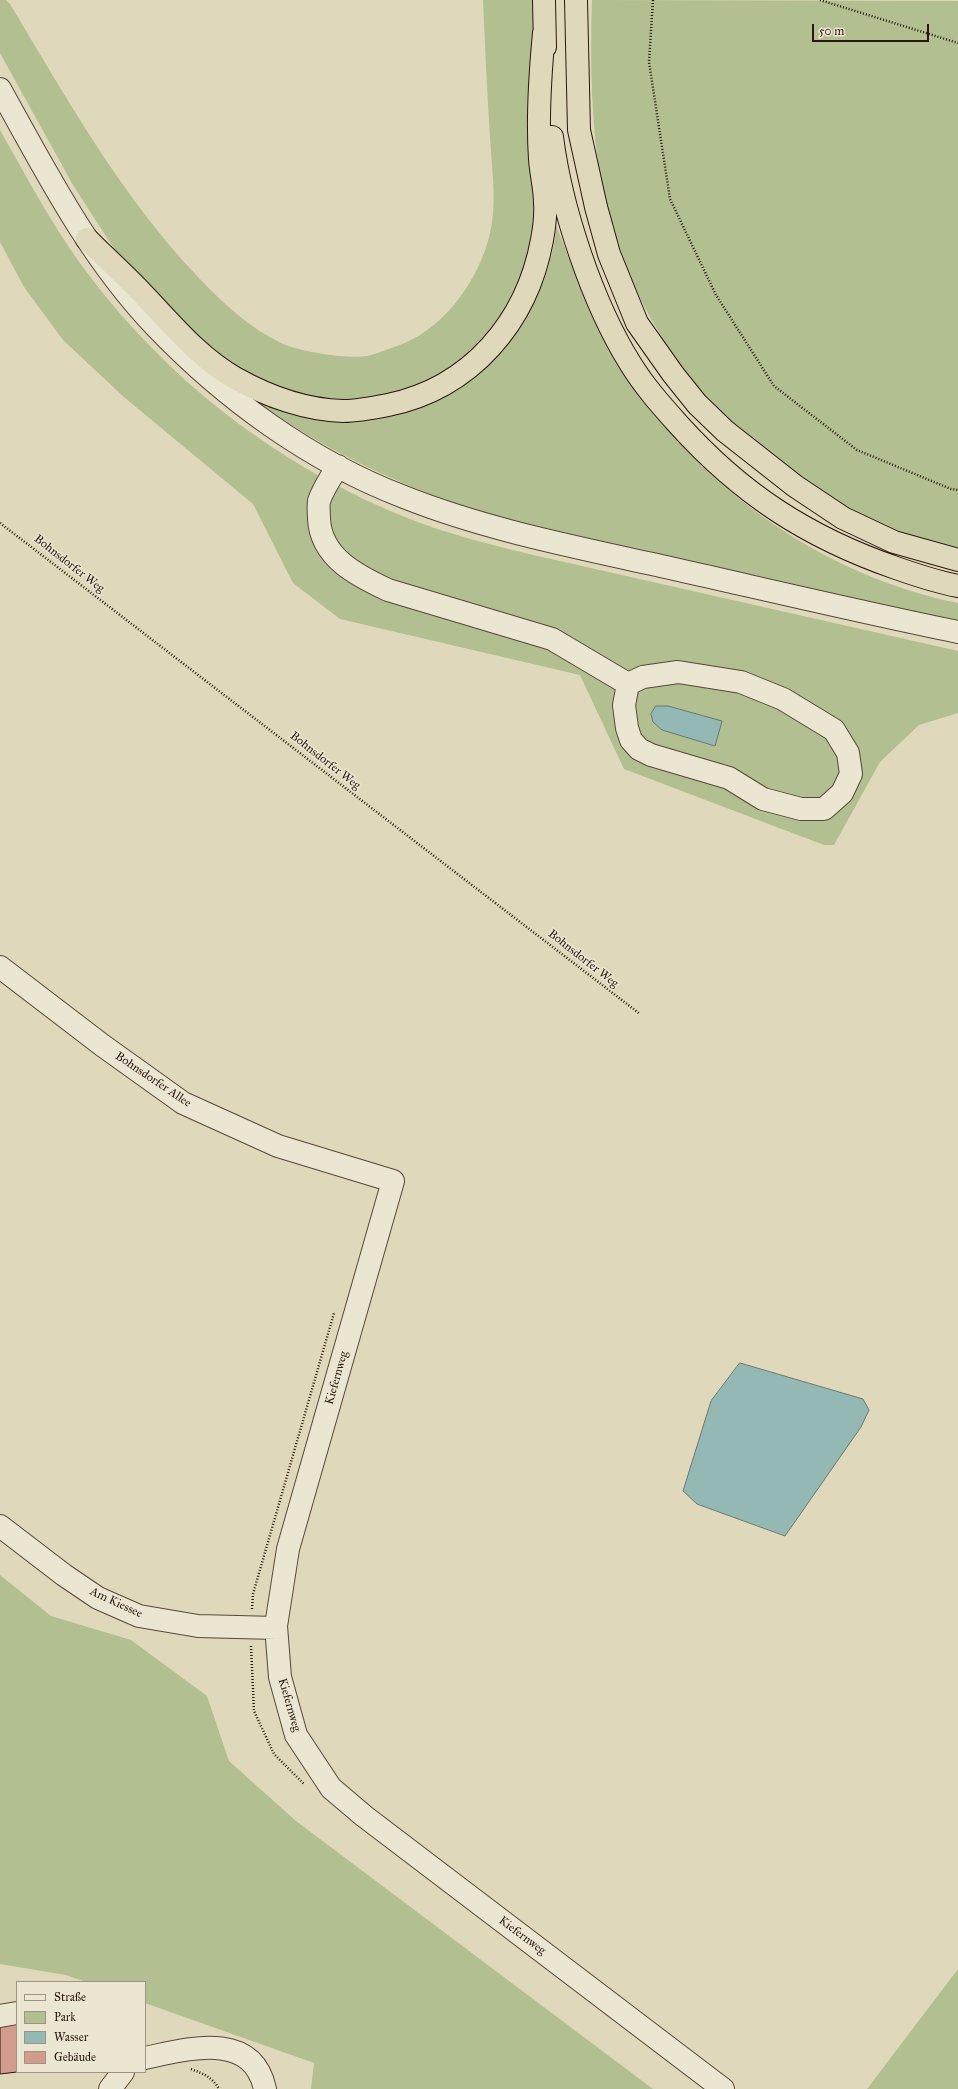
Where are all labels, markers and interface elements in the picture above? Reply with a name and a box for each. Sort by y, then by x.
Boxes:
scale bar [814,16,931,42]
text: 50 m [819,24,844,38]
street label: Bohnsdorfer Weg [31,532,107,596]
street label: Bohnsdorfer Weg [287,729,363,793]
street label: Bohnsdorfer Weg [545,927,621,991]
street label: Bohnsdorfer Allee [112,1049,194,1111]
street label: Kiefernweg [323,1350,351,1406]
street label: Am Kiessee [87,1585,145,1621]
street label: Kiefernweg [275,1677,303,1733]
street label: Kiefernweg [496,1914,548,1958]
legend [16,1981,146,2073]
text: Straße [54,1990,86,2004]
text: Park [54,2010,76,2024]
text: Wasser [54,2030,88,2044]
text: Gebäude [54,2050,96,2064]

